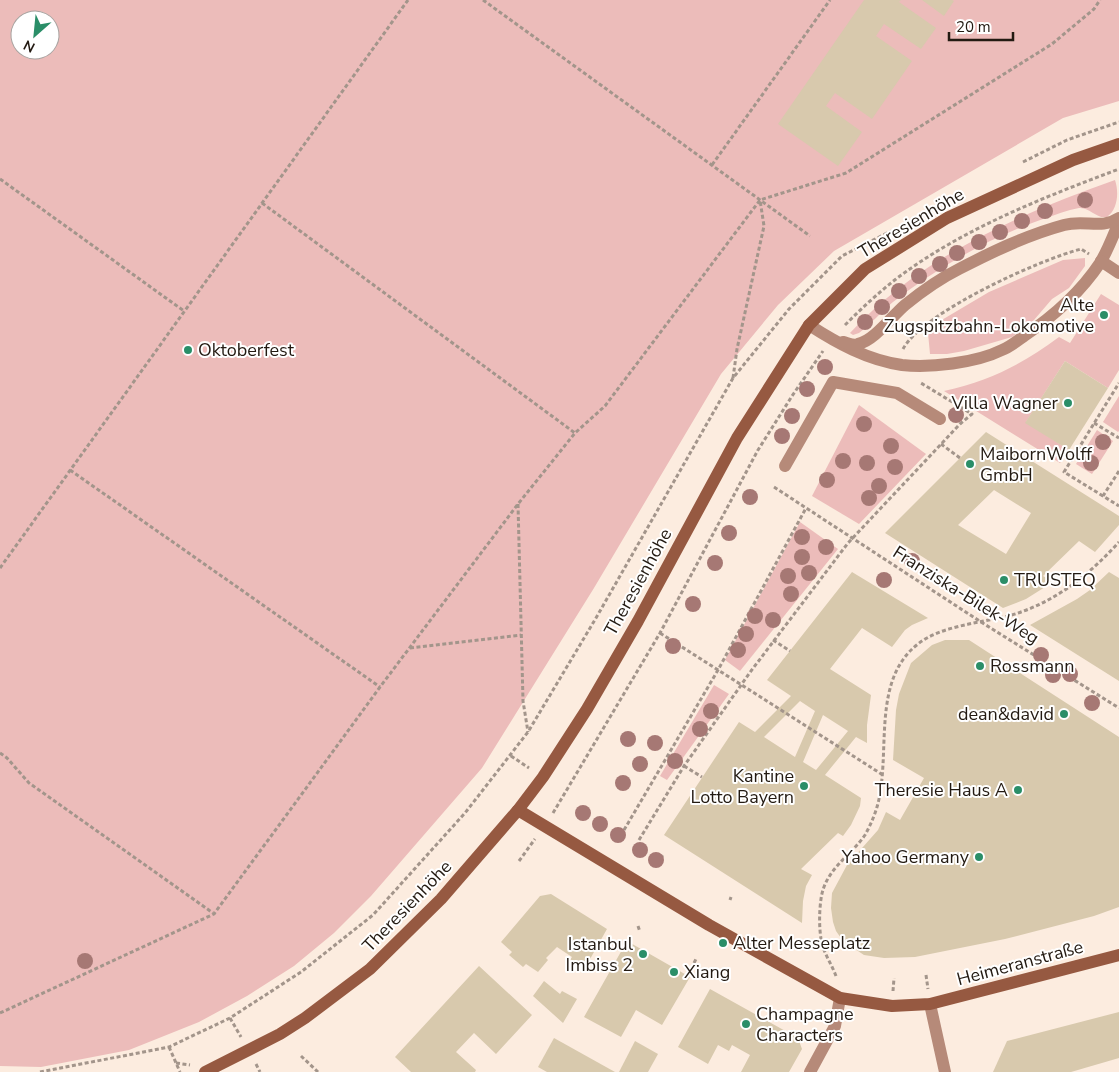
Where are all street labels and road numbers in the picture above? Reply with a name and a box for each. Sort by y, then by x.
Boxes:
street label: Theresienhöhe [854,182,968,264]
street label: Theresienhöhe [599,524,677,640]
street label: Franziska-Bilek-Weg [888,540,1044,650]
street label: Theresienhöhe [357,855,457,957]
street label: Heimeranstraße [954,935,1086,991]

